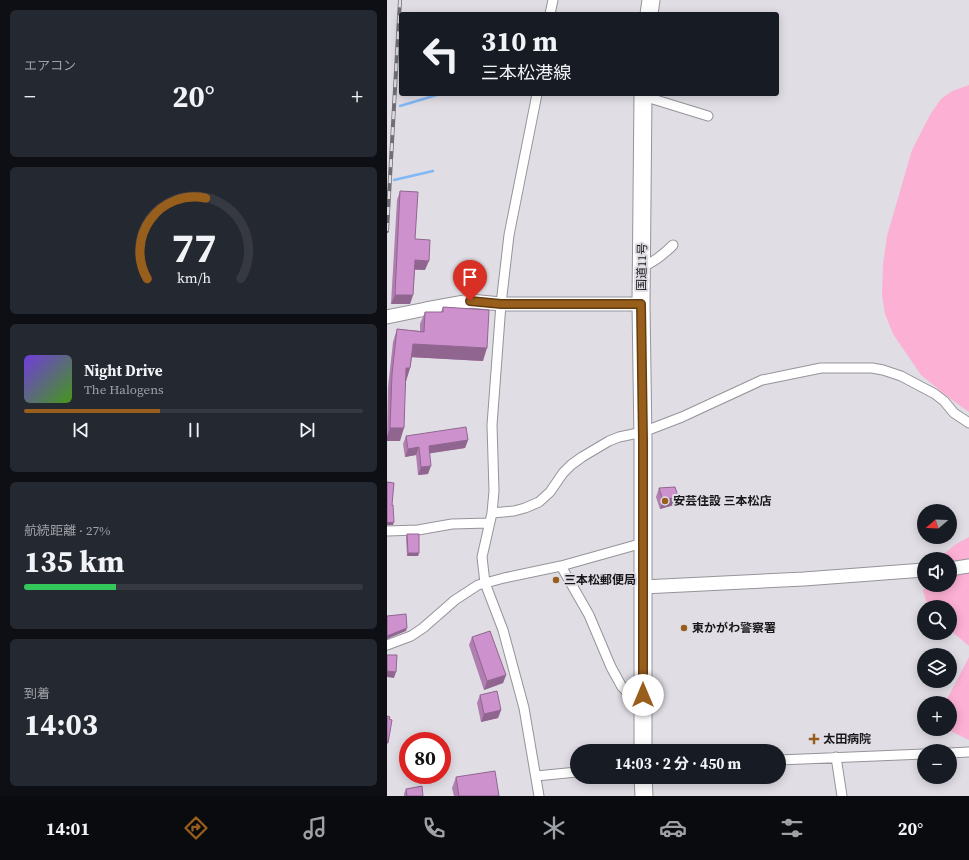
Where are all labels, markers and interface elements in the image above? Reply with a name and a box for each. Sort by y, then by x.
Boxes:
text: 310 m [481,22,558,60]
icon: left [415,28,467,80]
text: エアコン [24,57,76,74]
text: 三本松港線 [481,60,571,85]
text: 20° [172,76,215,117]
text: − [24,81,36,111]
text: + [351,81,363,111]
text: 77 [171,219,216,276]
street label: 国道11号 [634,243,650,291]
pin [453,260,487,301]
icon: arrive [459,266,481,288]
text: km/h [177,267,211,287]
text: Night Drive [84,360,163,381]
text: The Halogens [84,381,164,398]
icon: previous [70,419,92,441]
icon: pause [183,419,205,441]
icon: next [296,419,318,441]
place label: 安芸住設 三本松店 [673,493,772,509]
marker: 安芸住設 三本松店 [660,496,670,506]
north arrow [917,504,957,544]
map controls [917,504,957,784]
text: 航続距離 · 27% [24,522,110,539]
text: 135 km [24,541,124,582]
button: sound [917,552,957,592]
place label: 三本松郵便局 [564,572,636,588]
marker: 三本松郵便局 [551,575,561,585]
button: search [917,600,957,640]
place label: 東かがわ警察署 [692,620,776,636]
marker: 東かがわ警察署 [679,623,689,633]
button: layers [917,648,957,688]
position arrow [622,674,664,716]
text: 到着 [24,685,50,702]
button: + [917,696,957,736]
text: 14:03 [24,704,98,745]
place label: 太田病院 [823,731,871,747]
speed limit sign: 80 [399,732,451,784]
marker: 太田病院 [808,733,820,745]
button: − [917,744,957,784]
text: 14:03 · 2 分 · 450 m [615,753,741,774]
icon: directions [182,814,210,842]
icon: music [301,814,329,842]
icon: phone [420,814,448,842]
icon: climate [540,814,568,842]
icon: car [659,814,687,842]
icon: filters [778,814,806,842]
text: 14:01 [46,816,90,841]
text: 20° [898,816,923,841]

